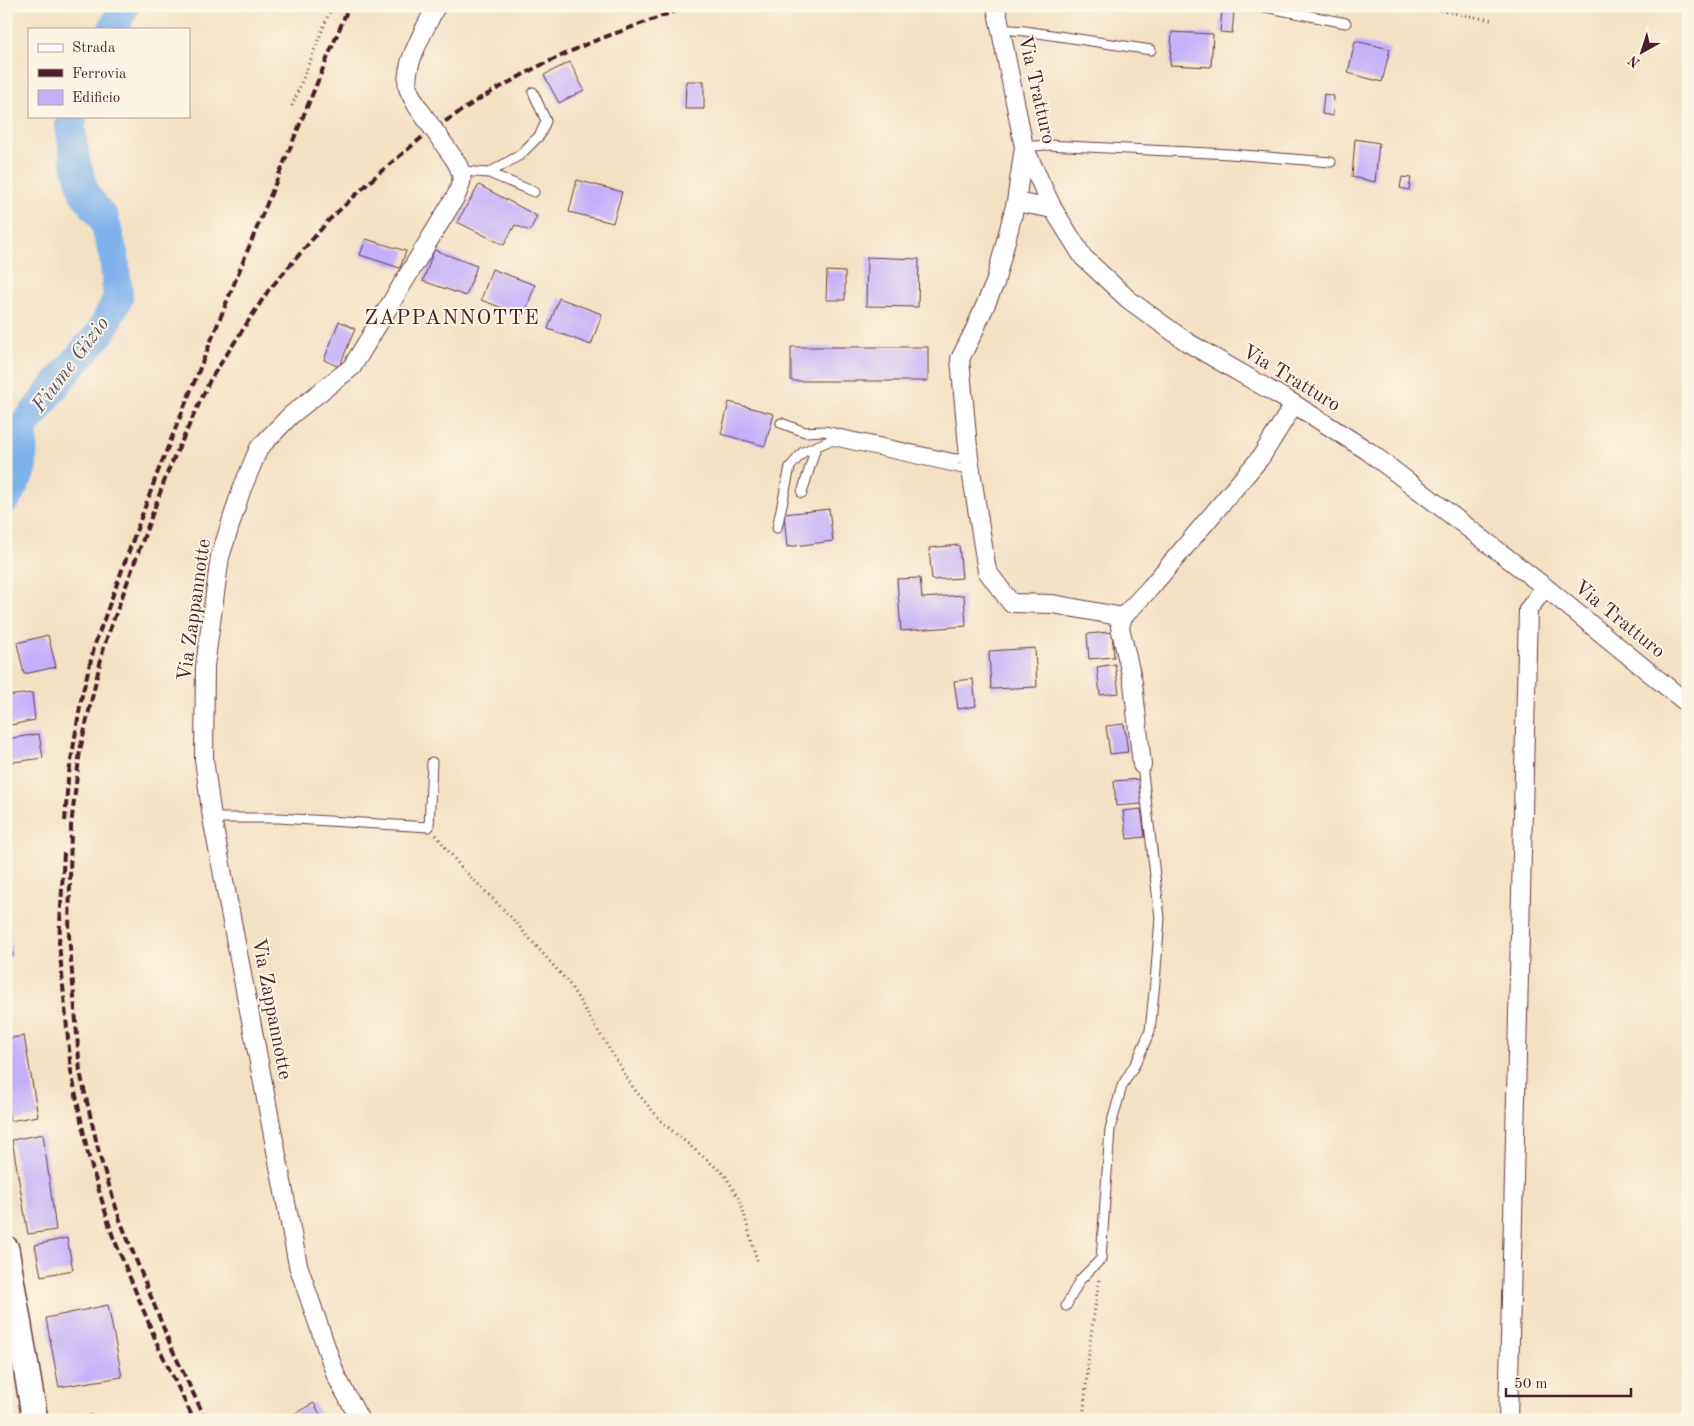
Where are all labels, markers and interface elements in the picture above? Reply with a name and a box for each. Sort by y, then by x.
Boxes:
legend [28,28,190,118]
north arrow [1616,28,1666,78]
street label: Via Tratturo [1014,34,1058,146]
text: Strada [72,41,116,56]
text: N [1626,52,1643,70]
text: Ferrovia [72,67,127,82]
text: Edificio [72,91,120,106]
district label: ZAPPANNOTTE [364,308,540,329]
water label: Fiume Gizio [28,313,113,417]
street label: Via Tratturo [1238,342,1344,416]
street label: Via Zappannotte [175,537,215,683]
street label: Via Tratturo [1570,577,1668,663]
street label: Via Zappannotte [247,937,295,1081]
scale bar [1506,1366,1632,1398]
text: 50 m [1514,1377,1548,1392]

